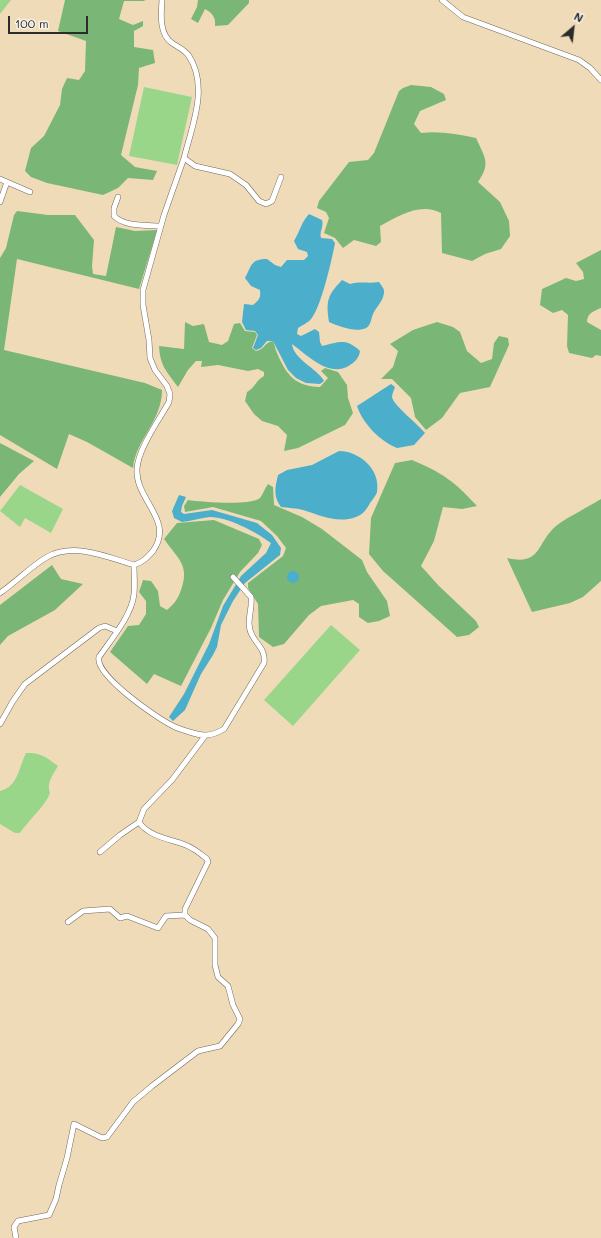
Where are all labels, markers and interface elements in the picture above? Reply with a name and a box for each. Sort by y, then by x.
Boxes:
scale bar [10,8,90,34]
north arrow [553,8,593,48]
text: N [572,8,586,26]
text: 100 m [15,15,49,31]

